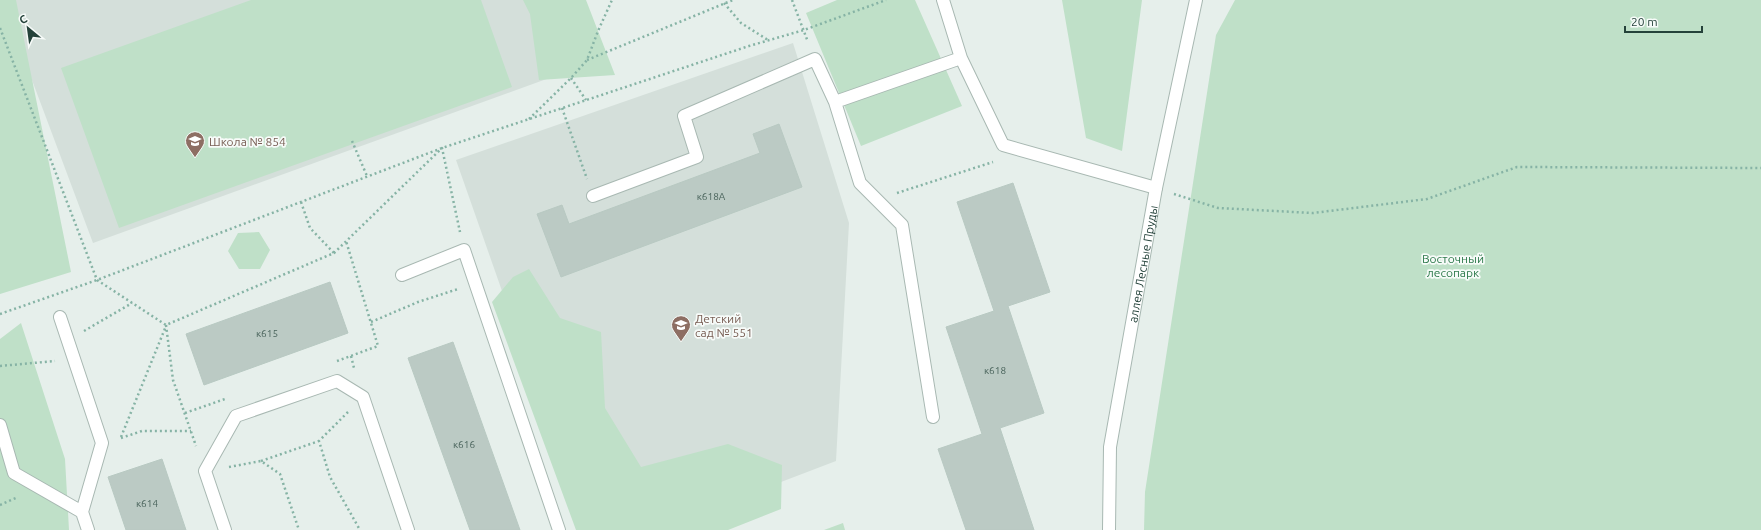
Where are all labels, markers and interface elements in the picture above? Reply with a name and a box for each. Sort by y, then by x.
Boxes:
north arrow [8,8,48,48]
scale bar [1625,8,1702,34]
text: С [17,12,29,26]
text: 20 m [1631,15,1658,28]
school or university icon: Школа № 854 [184,130,206,158]
place label: Школа № 854 [209,135,286,148]
house number: к618А [697,191,726,202]
street label: аллея Лесные Пруды [1126,204,1159,324]
park label: Восточный лесопарк [1422,252,1484,279]
place label: Детский сад № 551 [695,312,753,339]
school or university icon: Детский сад № 551 [670,314,692,342]
house number: к615 [256,328,278,339]
house number: к618 [984,365,1006,376]
house number: к616 [453,439,475,450]
house number: к614 [136,498,158,509]

